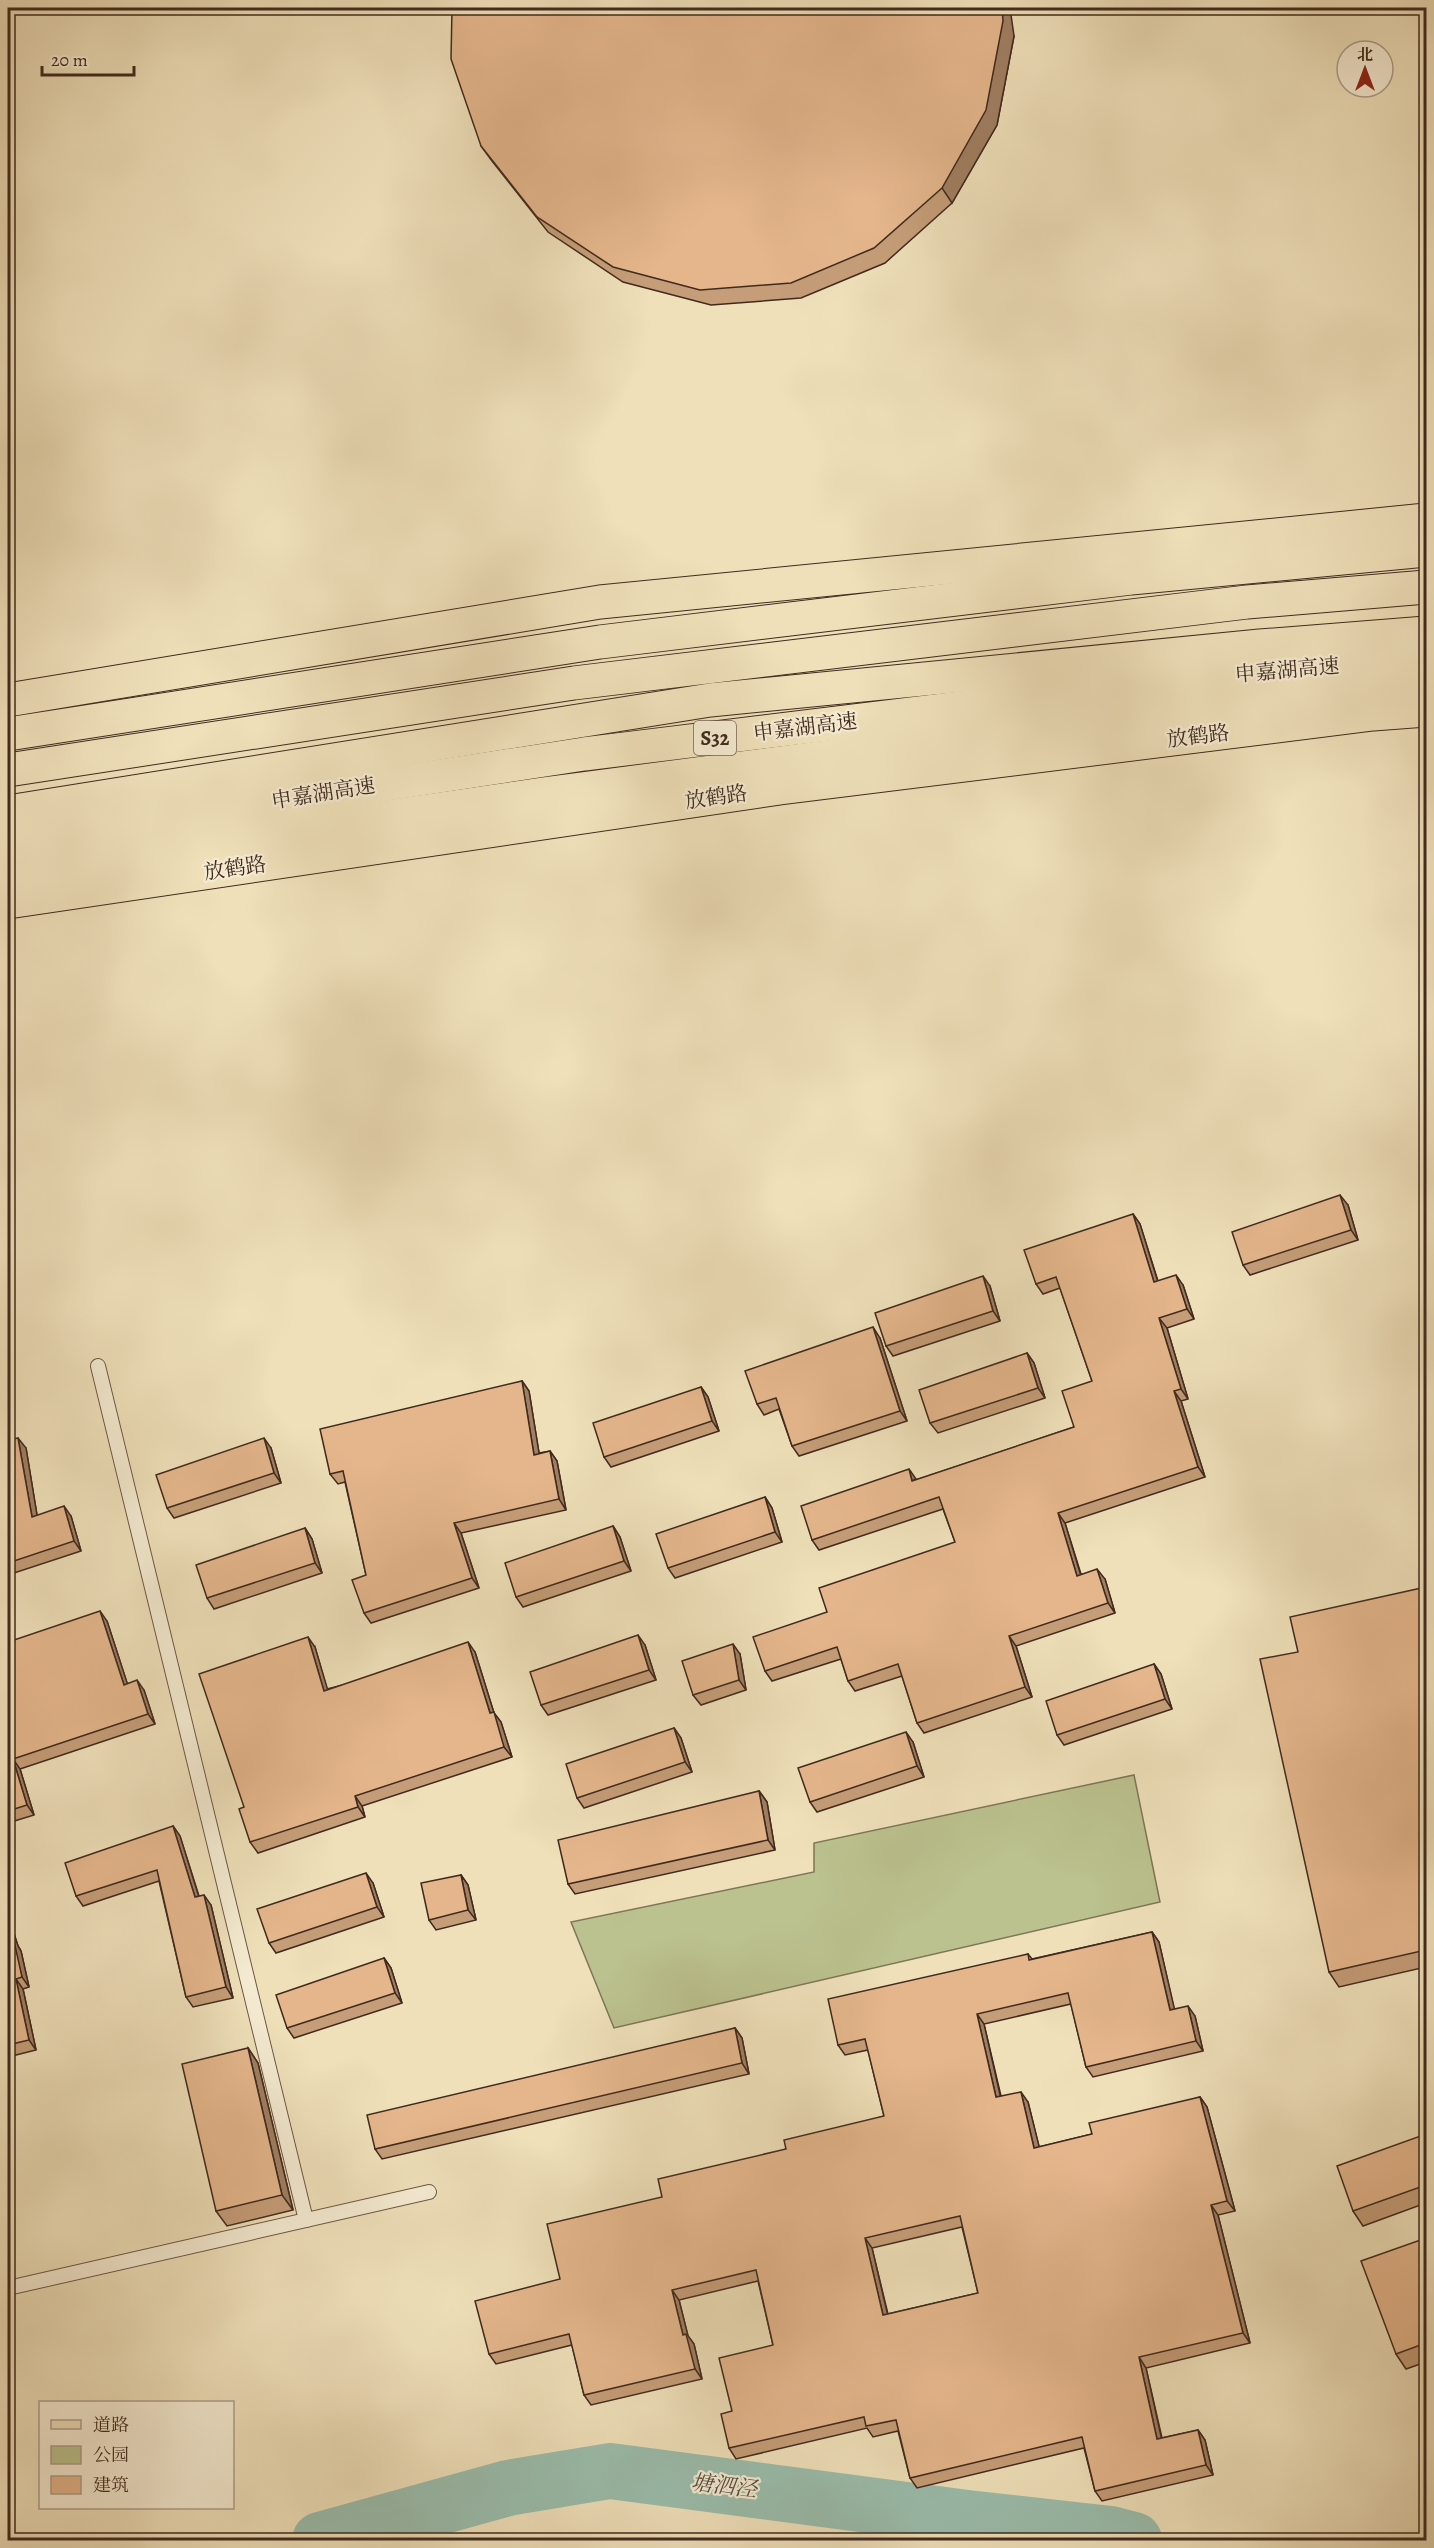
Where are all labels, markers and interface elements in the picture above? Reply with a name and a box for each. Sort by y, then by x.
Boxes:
scale bar [42,39,134,77]
north arrow [1335,39,1395,99]
text: 北 [1357,44,1373,66]
text: 20 m [51,48,88,72]
street label: 申嘉湖高速 [1233,651,1341,689]
street label: 申嘉湖高速 [751,707,859,747]
street label: 放鹤路 [1165,718,1231,754]
road number: S32 [694,721,736,755]
street label: 申嘉湖高速 [269,771,377,815]
street label: 放鹤路 [683,779,749,815]
street label: 放鹤路 [202,850,268,886]
legend [39,2401,234,2509]
text: 道路 [93,2413,129,2437]
text: 公园 [93,2443,129,2467]
water label: 塘泗泾 [689,2467,760,2505]
text: 建筑 [93,2473,129,2497]

